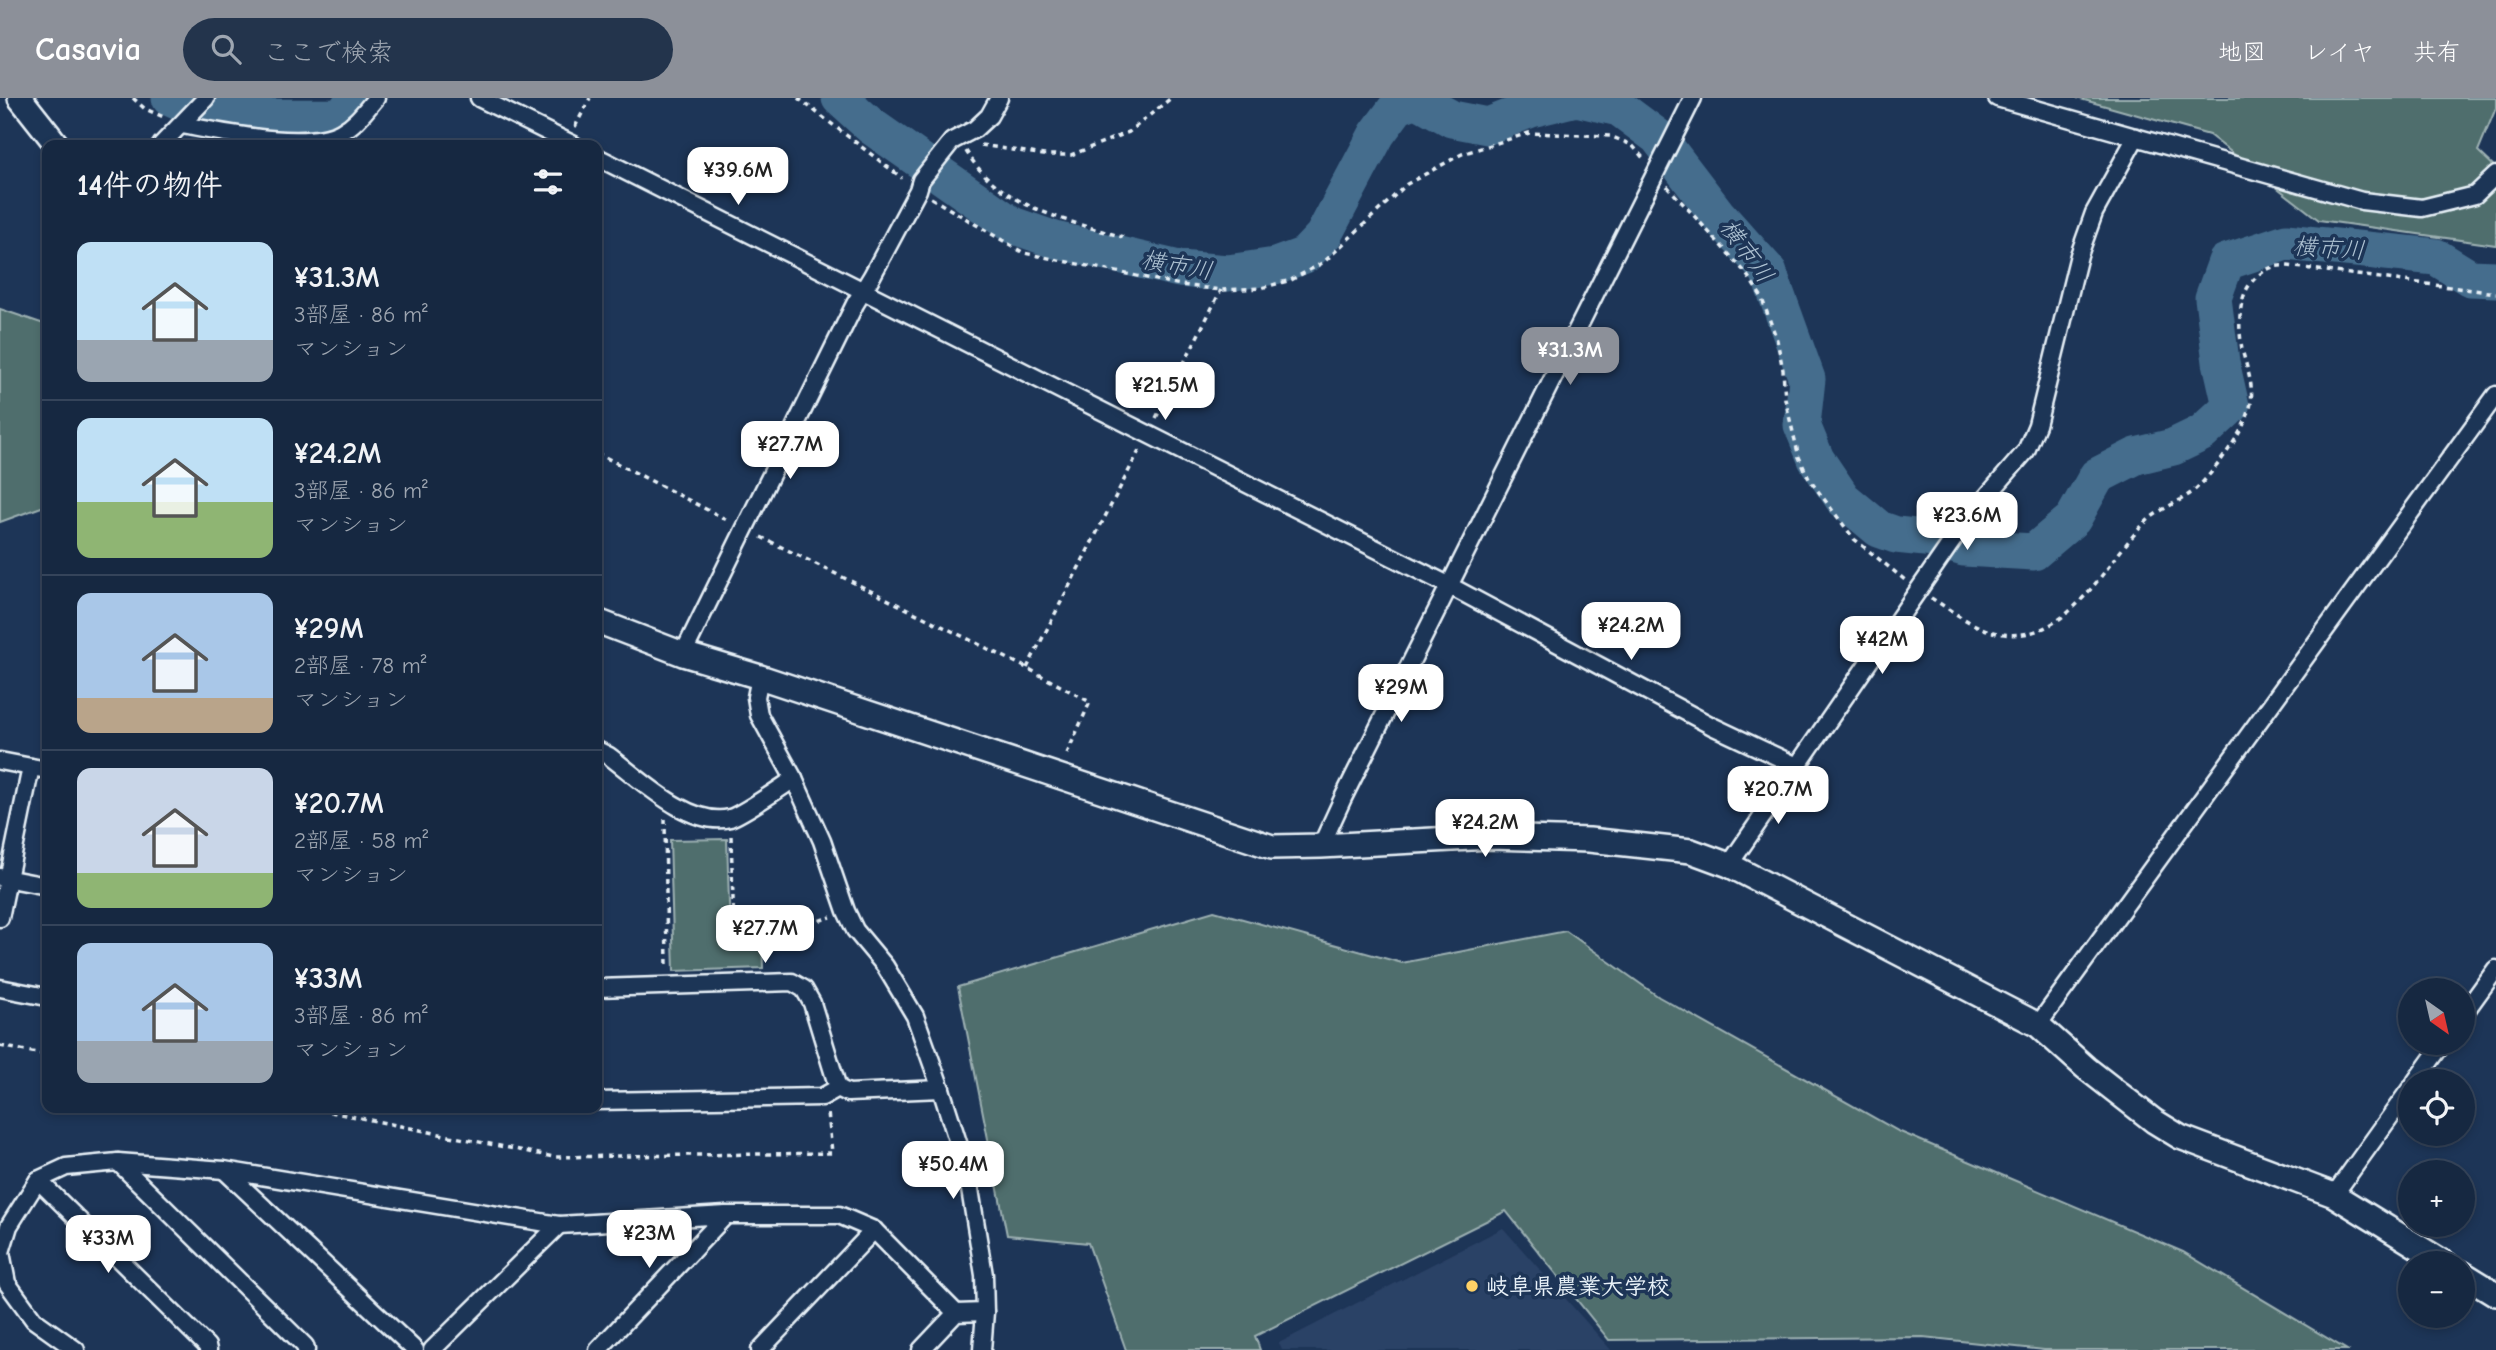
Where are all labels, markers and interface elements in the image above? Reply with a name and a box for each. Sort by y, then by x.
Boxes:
search box [183,18,673,81]
text: Casavia [35,30,141,68]
icon: search [207,30,245,68]
text: ここで検索 [263,38,393,68]
text: 地図 [2218,38,2266,66]
text: レイヤ [2304,38,2375,66]
text: 共有 [2413,38,2461,66]
pin: ¥39.6M [681,148,795,207]
text: ¥39.6M [703,156,773,183]
icon: filters [529,163,567,201]
text: 14件の物件 [77,168,223,203]
water label: 横市川 [1715,214,1779,288]
water label: 横市川 [2292,232,2366,264]
water label: 横市川 [1139,245,1215,285]
text: ¥31.3M [294,260,380,295]
icon: home [133,270,217,354]
text: 3部屋 · 86 m² [294,301,428,328]
pin: ¥31.3M [1513,328,1627,387]
text: マンション [294,335,408,362]
text: ¥31.3M [1537,336,1603,363]
pin: ¥21.5M [1108,362,1222,422]
text: ¥21.5M [1132,371,1198,398]
pin: ¥27.7M [733,422,847,481]
text: ¥27.7M [757,430,823,457]
text: ¥24.2M [294,436,381,471]
icon: home [133,446,217,530]
text: 3部屋 · 86 m² [294,477,428,504]
pin: ¥23.6M [1910,492,2024,552]
text: ¥23.6M [1933,501,2001,528]
text: マンション [294,511,408,538]
pin: ¥24.2M [1574,602,1688,662]
text: ¥29M [294,611,364,646]
text: ¥24.2M [1597,611,1665,638]
pin: ¥42M [1841,616,1923,676]
icon: home [133,621,217,705]
text: ¥42M [1856,625,1908,652]
text: 2部屋 · 78 m² [294,652,426,679]
pin: ¥29M [1360,664,1442,724]
text: ¥29M [1374,673,1428,700]
text: マンション [294,686,408,713]
pin: ¥20.7M [1721,766,1835,826]
text: ¥20.7M [1744,775,1812,802]
text: ¥20.7M [294,786,384,821]
icon: home [133,796,217,880]
pin: ¥24.2M [1428,800,1542,859]
text: ¥24.2M [1451,808,1519,835]
text: 2部屋 · 58 m² [294,827,428,854]
text: マンション [294,861,408,888]
pin: ¥27.7M [708,906,822,965]
text: ¥27.7M [732,914,798,941]
text: ¥33M [294,961,363,996]
icon: home [133,971,217,1055]
north arrow [2398,978,2474,1055]
map controls [2398,978,2475,1328]
text: 3部屋 · 86 m² [294,1002,428,1029]
text: マンション [294,1036,408,1063]
button: locate [2398,1069,2475,1146]
pin: ¥50.4M [896,1142,1010,1201]
text: ¥50.4M [918,1150,988,1177]
button: + [2398,1160,2475,1237]
pin: ¥23M [608,1210,690,1270]
pin: ¥33M [67,1216,149,1275]
text: ¥23M [623,1219,675,1246]
text: ¥33M [82,1224,134,1251]
button: − [2398,1251,2475,1328]
place label: 岐阜県農業大学校 [1486,1273,1670,1300]
marker: 岐阜県農業大学校 [1464,1278,1480,1294]

